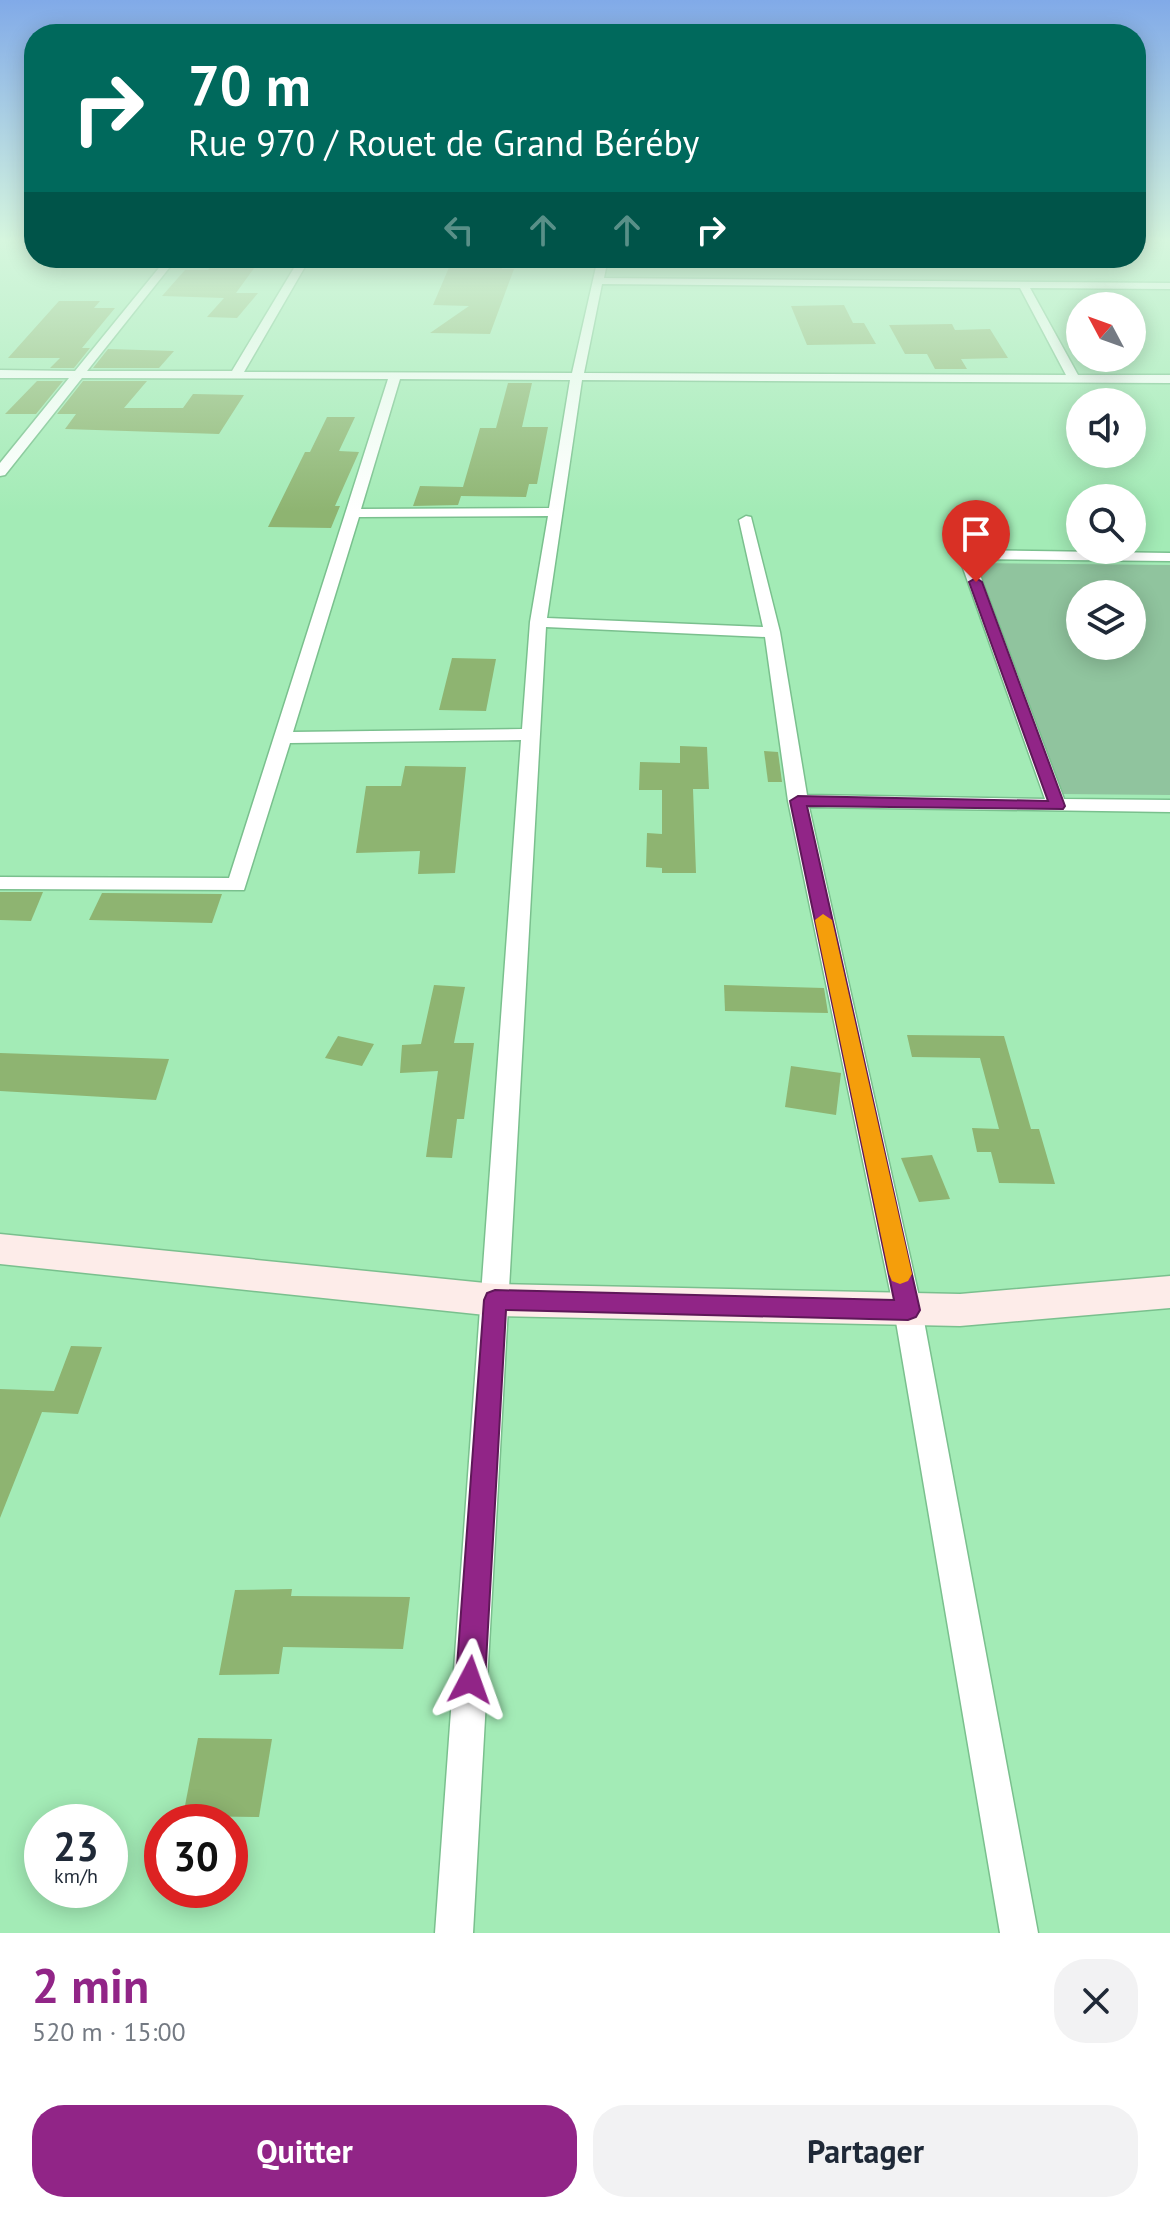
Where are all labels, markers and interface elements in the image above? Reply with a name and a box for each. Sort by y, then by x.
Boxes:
text: 70 m [188,49,311,121]
icon: right [56,56,160,160]
text: Rue 970 / Rouet de Grand Béréby [188,119,699,166]
icon: left [437,208,481,252]
icon: ahead [521,208,565,252]
icon: ahead [605,208,649,252]
icon: right [689,208,733,252]
north arrow [1066,292,1146,372]
map controls [1066,292,1146,660]
button: sound [1066,388,1146,468]
button: search [1066,484,1146,564]
pin [942,500,1010,582]
icon: arrive [954,512,998,556]
button: layers [1066,580,1146,660]
position arrow [428,1638,512,1722]
speed limit sign: 30 [144,1804,248,1908]
text: 23 [53,1820,99,1872]
text: km/h [54,1863,98,1889]
text: 2 min [32,1954,149,2016]
button: close [1054,1959,1138,2043]
text: 520 m · 15:00 [32,2015,186,2048]
button: Quitter [32,2105,577,2197]
button: Partager [593,2105,1138,2197]

